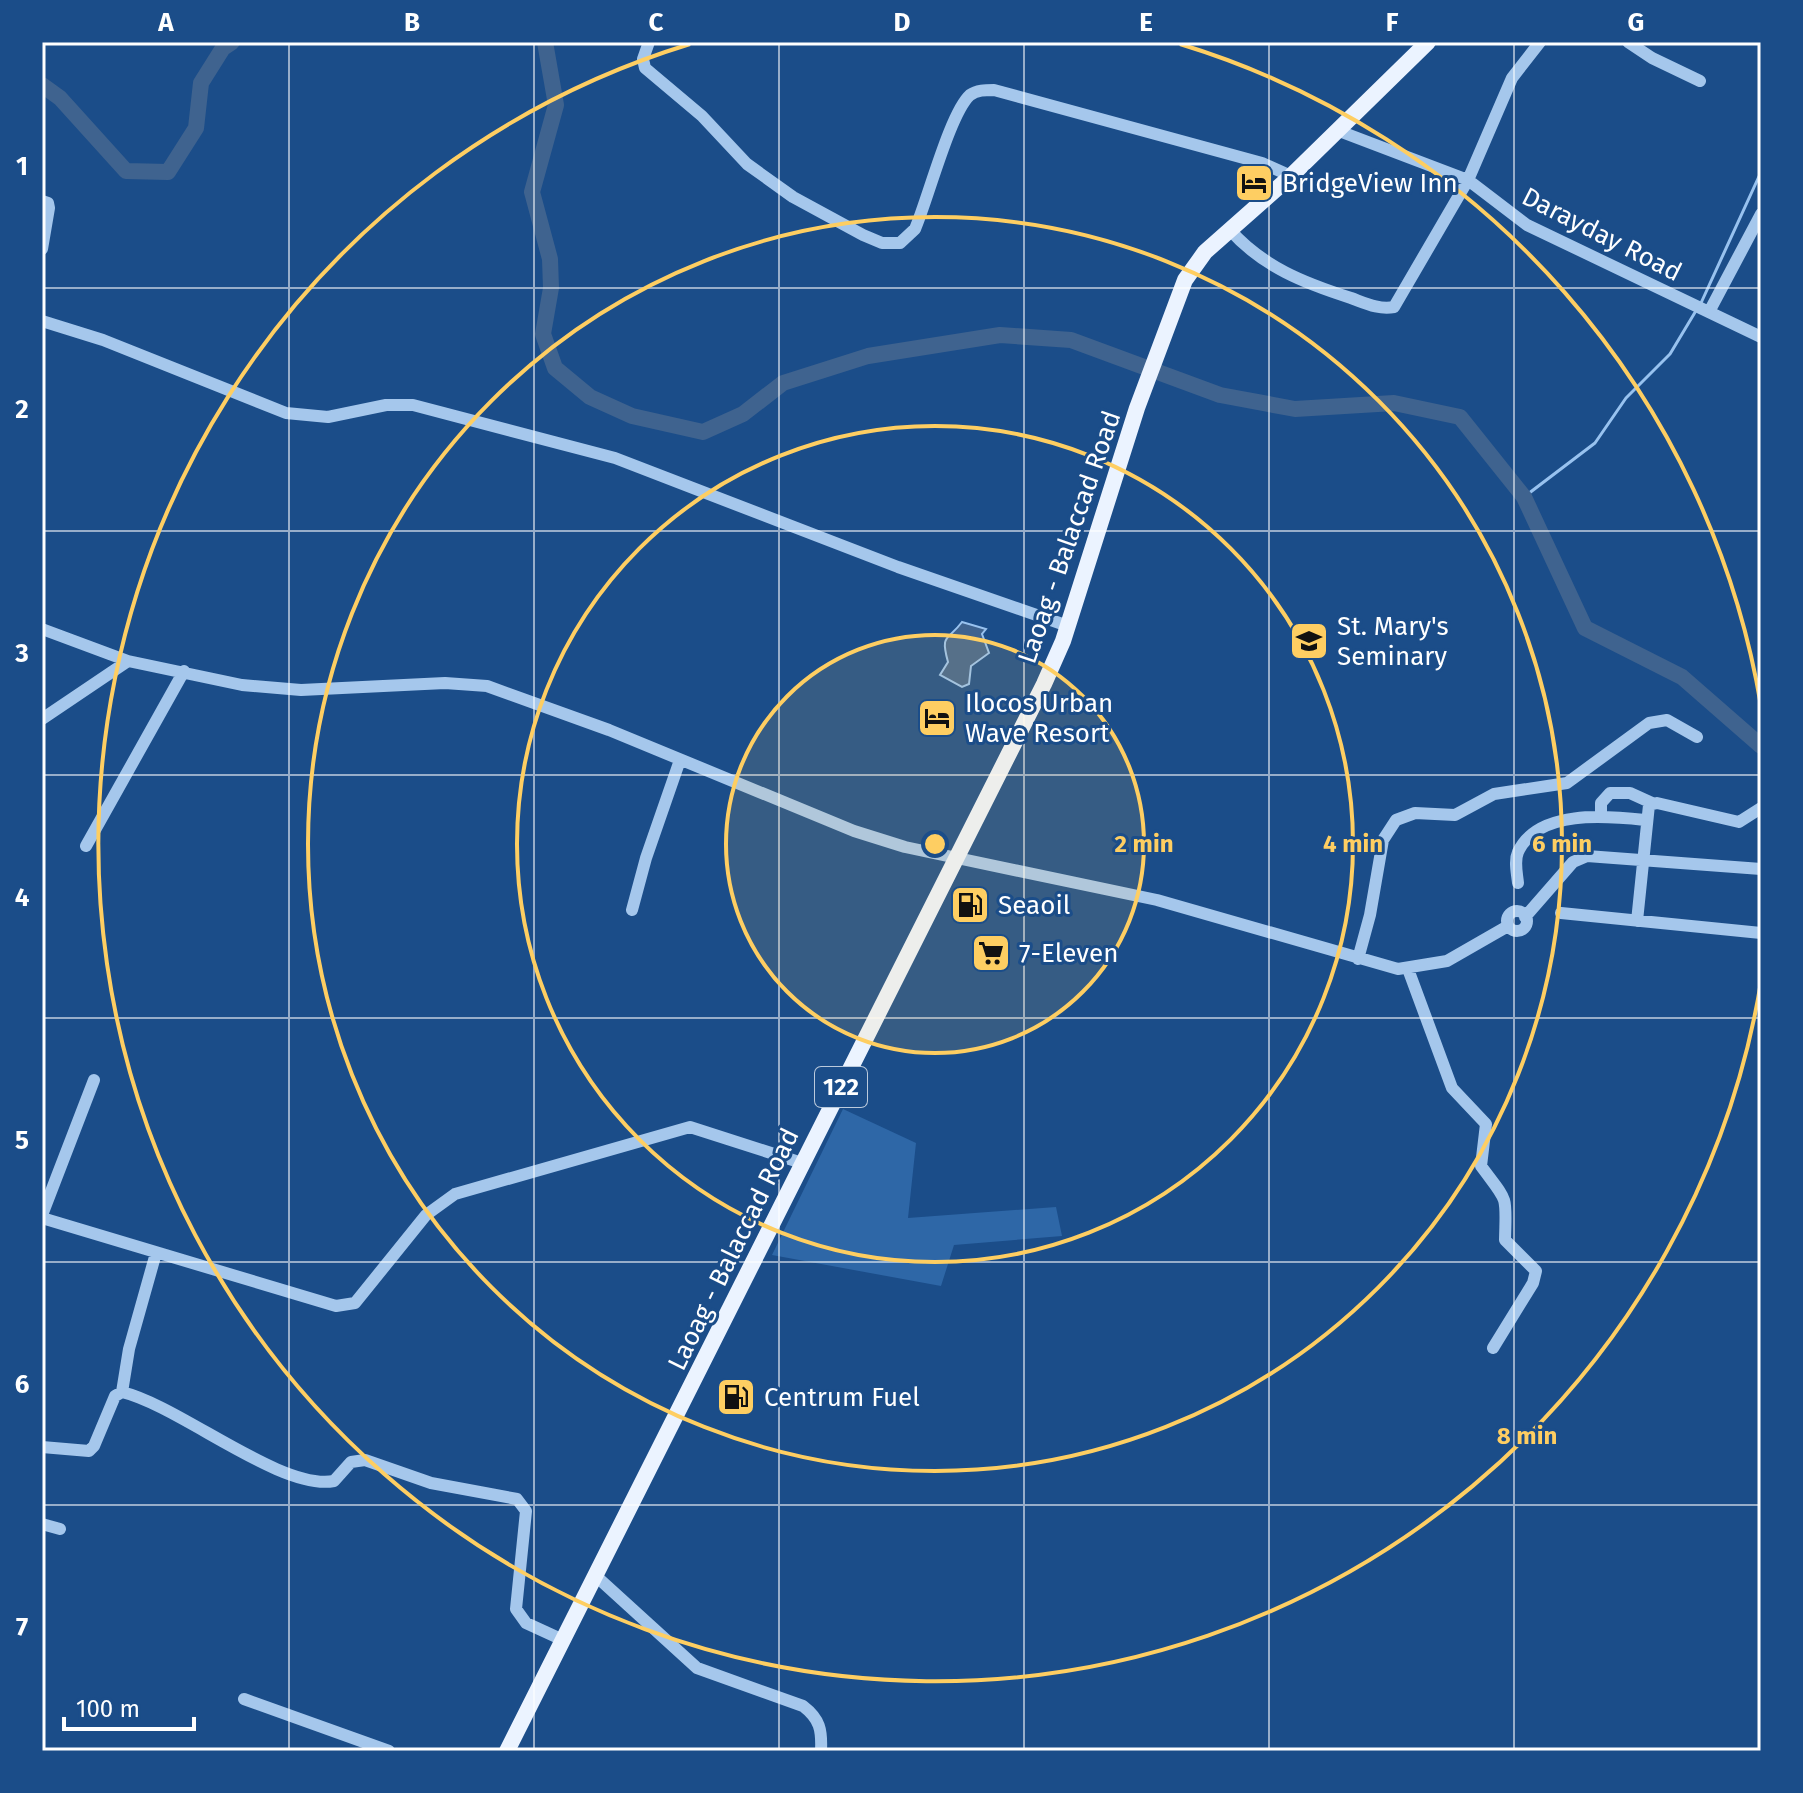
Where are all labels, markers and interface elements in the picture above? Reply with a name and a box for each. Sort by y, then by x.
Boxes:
text: A [157,7,174,38]
text: B [404,7,420,38]
text: C [649,7,664,38]
text: D [894,7,911,38]
text: E [1139,7,1153,38]
text: F [1386,7,1399,38]
text: G [1628,7,1644,38]
text: 1 [16,151,28,182]
hotel icon: BridgeView Inn [1233,162,1275,204]
place label: BridgeView Inn [1282,168,1458,199]
street label: Darayday Road [1517,181,1687,288]
text: 2 [15,394,29,425]
street label: Laoag - Balaccad Road [1012,407,1127,668]
place label: St. Mary's Seminary [1337,611,1449,672]
school or university icon: St. Mary's Seminary [1288,620,1330,662]
text: 3 [14,638,29,669]
place label: Ilocos Urban Wave Resort [965,688,1113,749]
hotel icon: Ilocos Urban Wave Resort [916,697,958,739]
centre of rings [921,830,949,858]
text: 2 min [1115,830,1174,858]
text: 4 min [1323,830,1383,858]
text: 6 min [1532,830,1592,858]
text: 4 [15,882,30,913]
fuel station icon: Seaoil [949,884,991,926]
place label: Seaoil [998,890,1071,921]
supermarket icon: 7-Eleven [970,932,1012,974]
place label: 7-Eleven [1019,938,1118,969]
road number: 122 [815,1067,867,1107]
street label: Laoag - Balaccad Road [661,1123,806,1375]
text: 5 [15,1125,29,1156]
text: 6 [15,1369,30,1400]
fuel station icon: Centrum Fuel [715,1376,757,1418]
place label: Centrum Fuel [764,1382,920,1413]
text: 8 min [1497,1422,1557,1450]
text: 7 [16,1612,28,1643]
scale bar [64,1681,194,1731]
text: 100 m [76,1695,140,1723]

